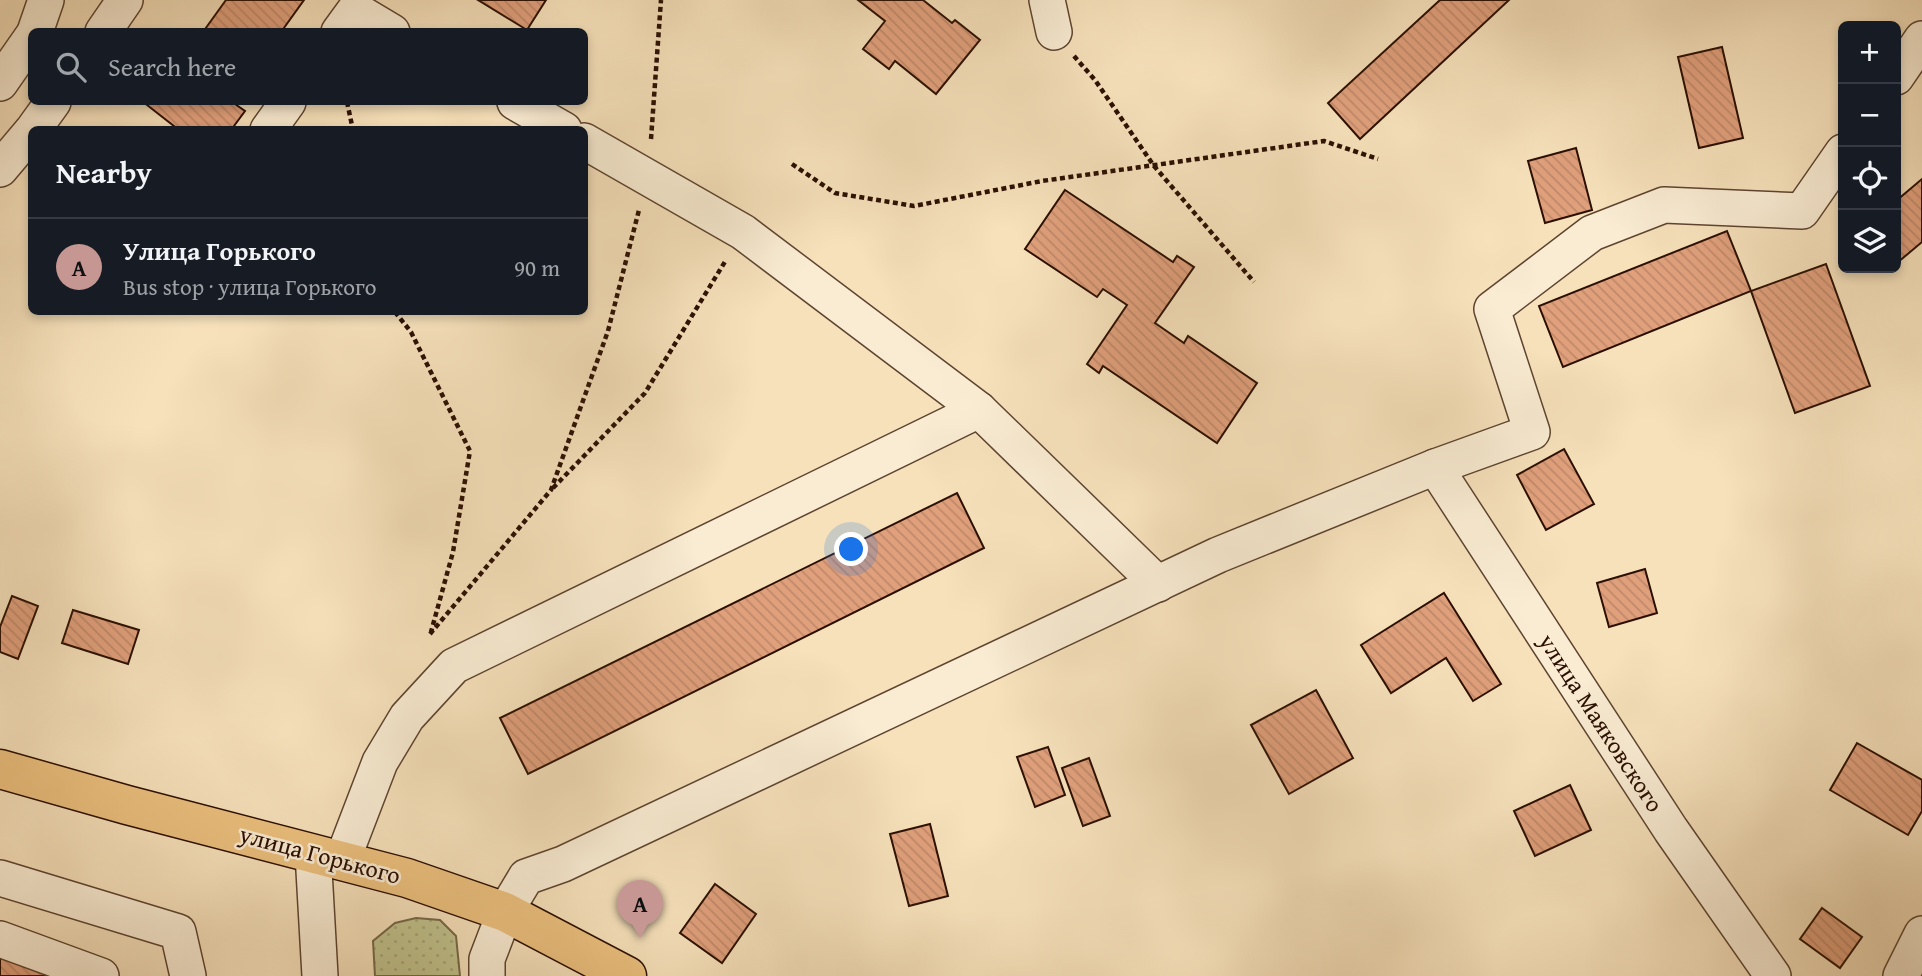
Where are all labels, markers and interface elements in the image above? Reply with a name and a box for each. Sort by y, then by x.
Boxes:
map controls [1838,21,1901,273]
button: + [1838,21,1901,84]
search box [28,28,588,105]
text: Search here [108,47,236,86]
icon: search [52,48,90,86]
button: − [1838,84,1901,147]
button: locate [1838,147,1901,210]
text: Nearby [56,150,152,194]
button: layers [1838,210,1901,273]
text: Улица Горького [123,231,316,270]
text: A [72,251,86,284]
text: 90 m [514,251,560,284]
text: Bus stop · улица Горького [123,270,377,303]
your location [834,532,868,566]
street label: улица Маяковского [1530,626,1672,819]
street label: улица Горького [235,816,405,893]
pin: A [617,880,663,938]

